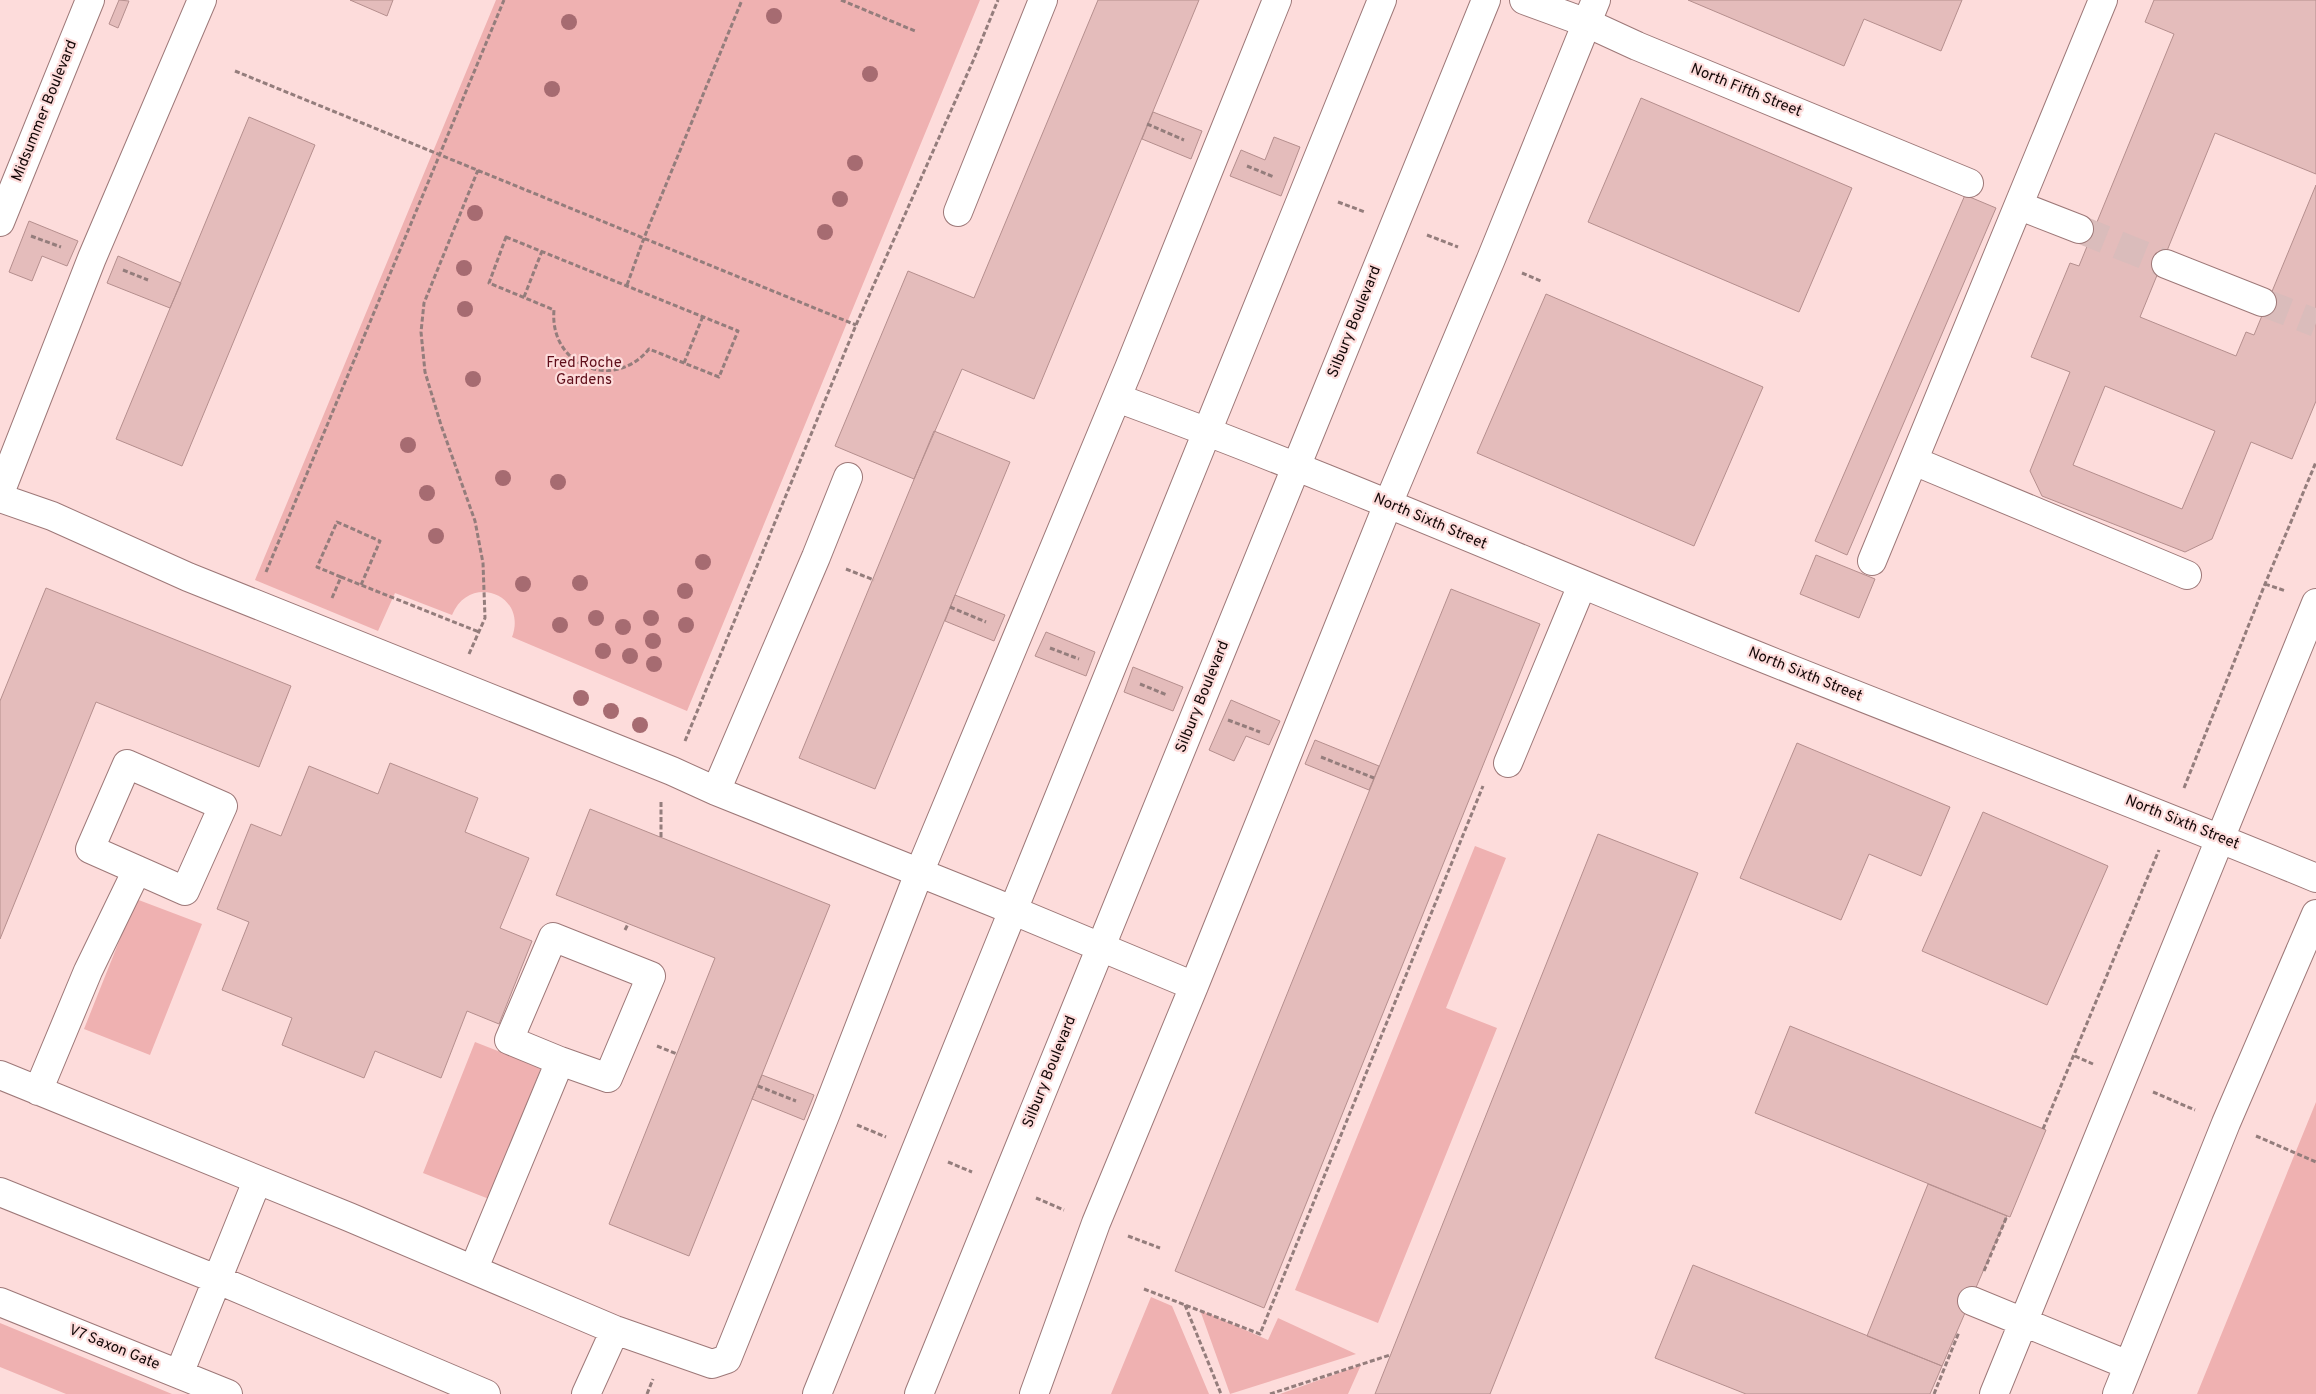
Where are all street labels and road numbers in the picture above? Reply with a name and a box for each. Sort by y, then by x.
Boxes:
street label: Midsummer Boulevard [8,37,82,185]
street label: North Fifth Street [1688,60,1804,122]
street label: Silbury Boulevard [1324,263,1386,381]
street label: North Sixth Street [1370,490,1490,554]
street label: Silbury Boulevard [1172,638,1234,756]
street label: North Sixth Street [1745,643,1865,707]
street label: North Sixth Street [2122,791,2242,855]
street label: Silbury Boulevard [1019,1013,1081,1131]
street label: V7 Saxon Gate [66,1321,162,1375]

